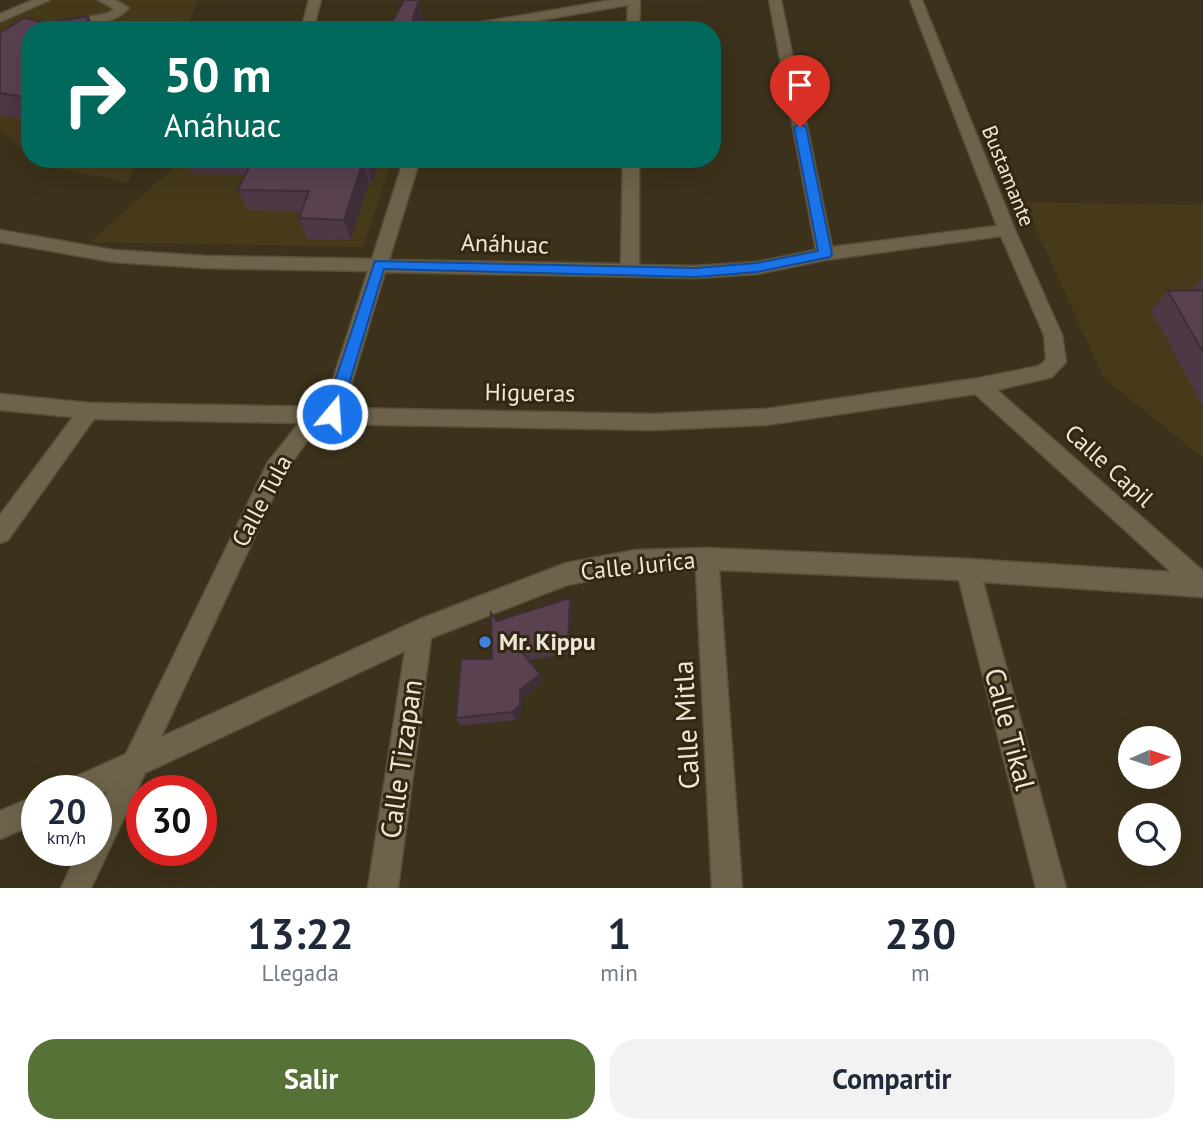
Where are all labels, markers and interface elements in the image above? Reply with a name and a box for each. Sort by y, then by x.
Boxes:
text: 50 m [164,42,271,106]
icon: right [49,49,140,140]
pin [770,55,830,127]
icon: arrive [781,66,819,104]
text: Anáhuac [164,104,281,146]
street label: Bustamante [976,121,1041,230]
street label: Anáhuac [461,226,550,261]
street label: Higueras [484,376,576,409]
position arrow [295,377,369,451]
street label: Calle Capil [1058,417,1160,514]
street label: Calle Tula [224,449,299,552]
street label: Calle Jurica [579,544,697,587]
place label: Mr. Kippu [499,626,596,657]
marker: Mr. Kippu [477,634,493,650]
street label: Calle Mitla [664,660,707,790]
street label: Calle Tikal [976,664,1045,794]
street label: Calle Tizapan [371,677,430,841]
north arrow [1118,726,1181,789]
map controls [1118,726,1181,866]
speed limit sign: 30 [126,775,217,866]
text: 20 [47,788,86,834]
button: search [1118,803,1181,866]
text: km/h [47,826,86,849]
text: 13:22 [247,906,353,961]
text: 1 [607,906,631,961]
text: 230 [885,906,956,961]
text: Llegada [261,958,339,987]
text: min [600,958,638,987]
text: m [911,958,930,987]
button: Salir [28,1039,595,1119]
button: Compartir [609,1039,1175,1119]

